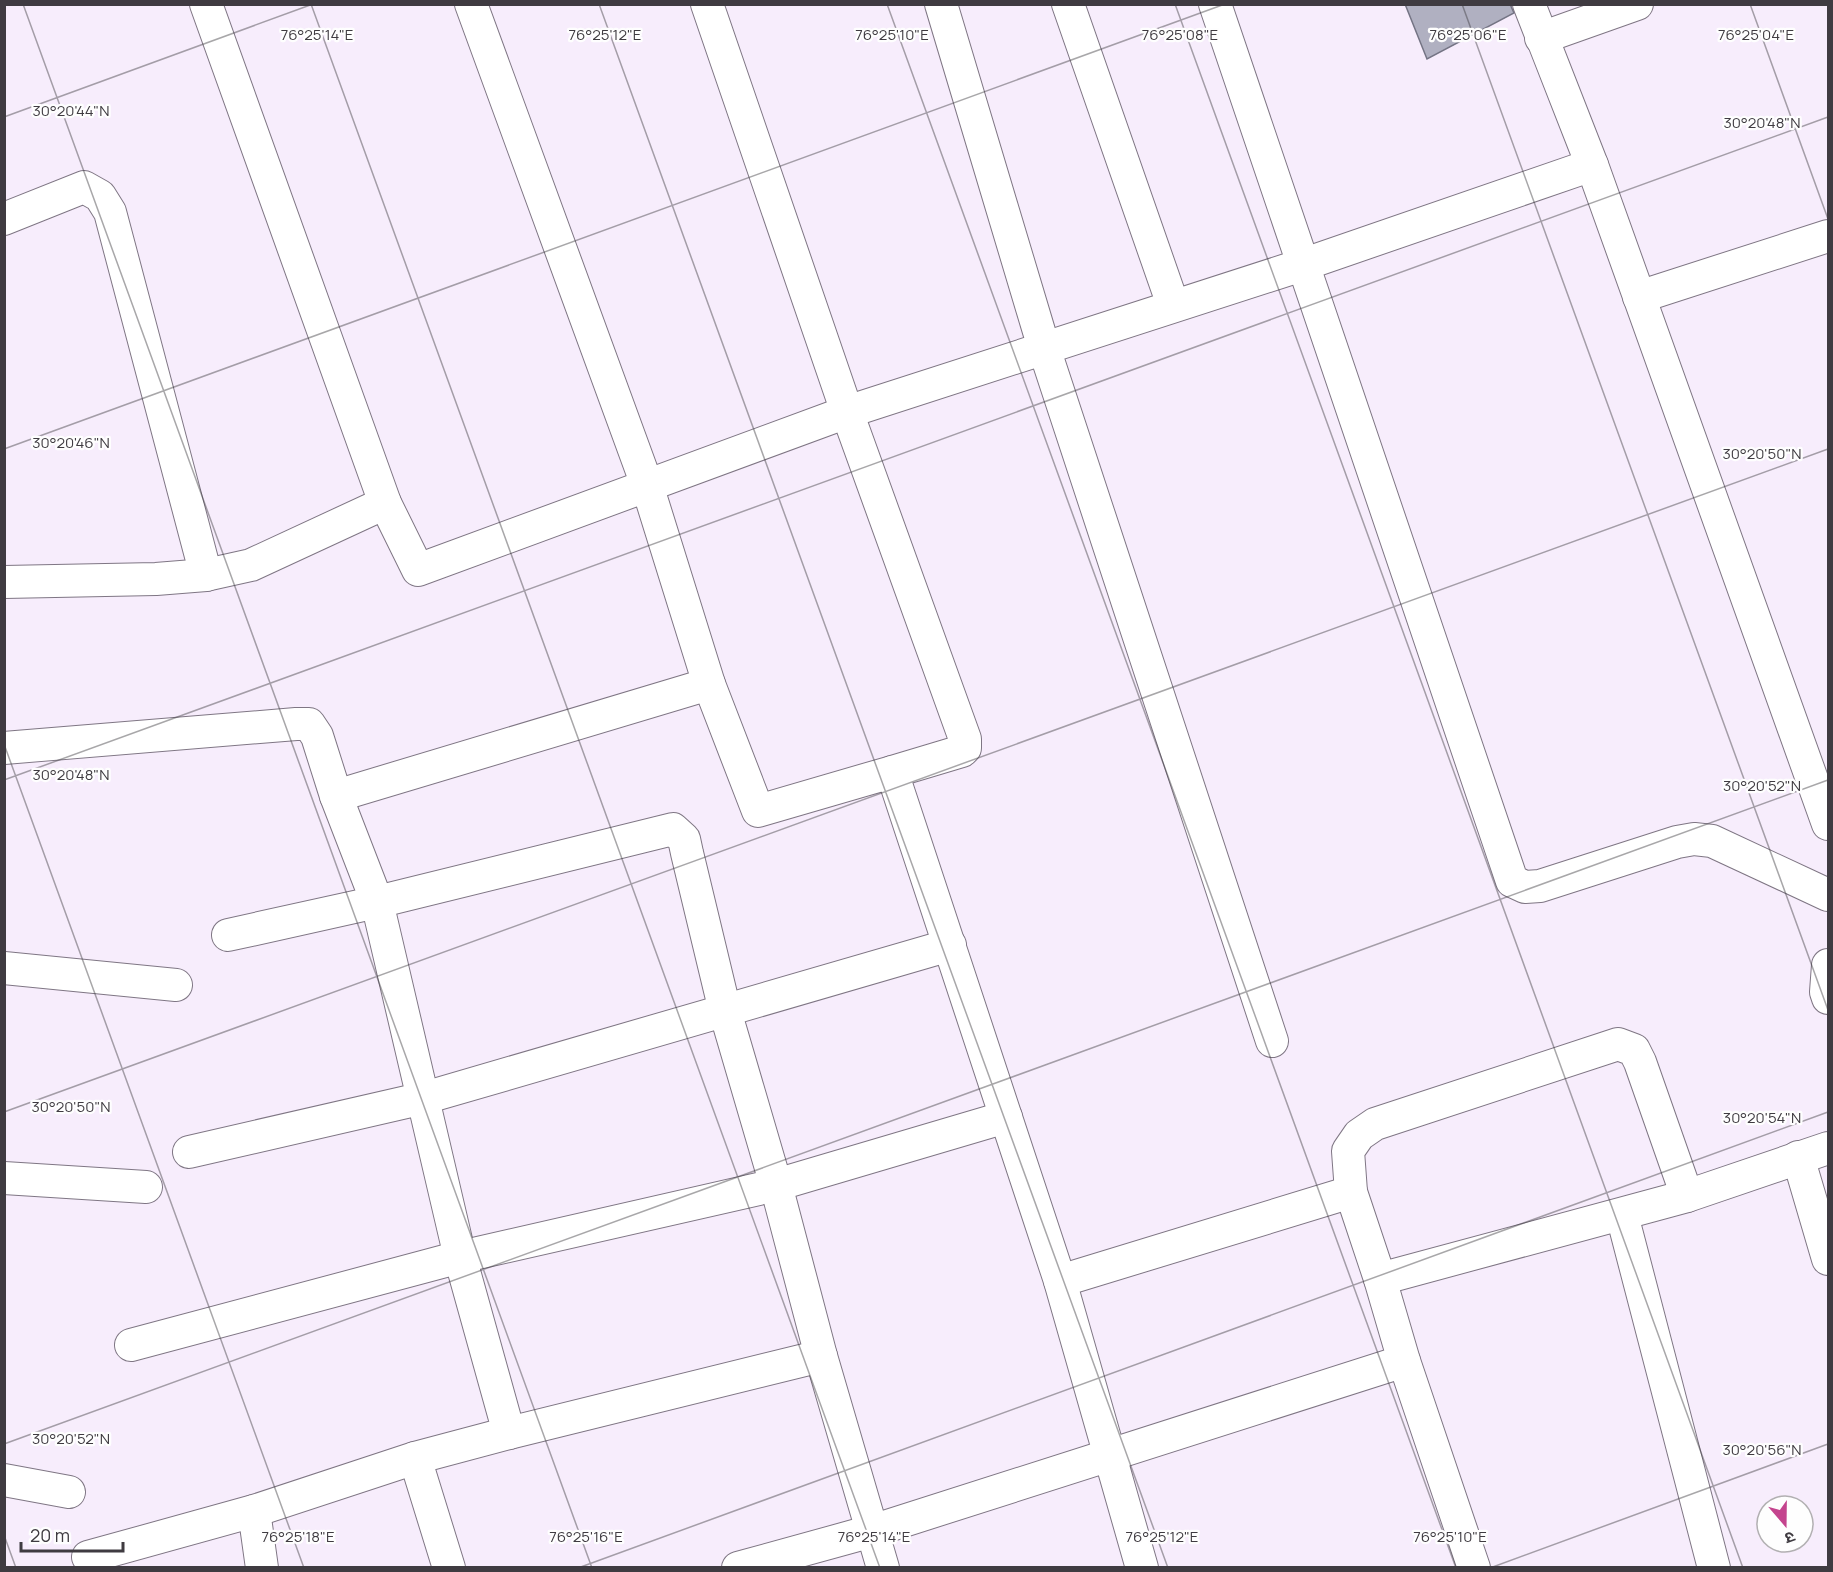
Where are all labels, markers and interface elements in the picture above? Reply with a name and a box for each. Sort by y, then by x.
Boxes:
text: 76°25'14"E [281,24,353,45]
text: 76°25'12"E [569,24,641,45]
text: 76°25'10"E [855,24,929,45]
text: 76°25'08"E [1142,24,1218,45]
text: 76°25'06"E [1430,24,1506,45]
text: 76°25'04"E [1718,24,1794,45]
text: 30°20'44"N [33,100,109,121]
text: 30°20'48"N [1724,112,1801,133]
text: 30°20'46"N [32,432,110,453]
text: 30°20'50"N [1722,443,1802,464]
text: 30°20'48"N [33,764,110,785]
text: 30°20'52"N [1723,775,1801,796]
text: 30°20'50"N [31,1096,111,1117]
text: 30°20'54"N [1723,1107,1801,1128]
text: 30°20'52"N [32,1428,110,1449]
text: 30°20'56"N [1722,1439,1802,1460]
north arrow [1755,1494,1815,1554]
scale bar [21,1515,123,1553]
text: 20 m [30,1523,70,1547]
text: 76°25'18"E [262,1526,335,1547]
text: 76°25'16"E [549,1526,623,1547]
text: 76°25'14"E [838,1526,910,1547]
text: 76°25'12"E [1126,1526,1198,1547]
text: 76°25'10"E [1413,1526,1487,1547]
text: उ [1781,1526,1798,1550]

